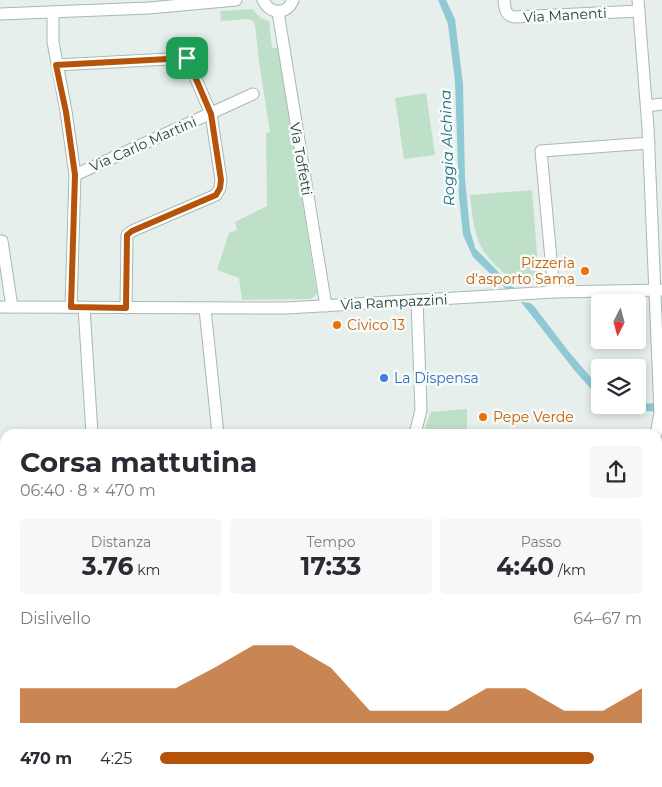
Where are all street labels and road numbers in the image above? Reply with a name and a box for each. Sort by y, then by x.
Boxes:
street label: Via Manenti [523,4,607,26]
street label: Via Carlo Martini [87,112,199,176]
street label: Via Toffetti [286,121,316,197]
street label: Via Rampazzini [340,290,448,314]

